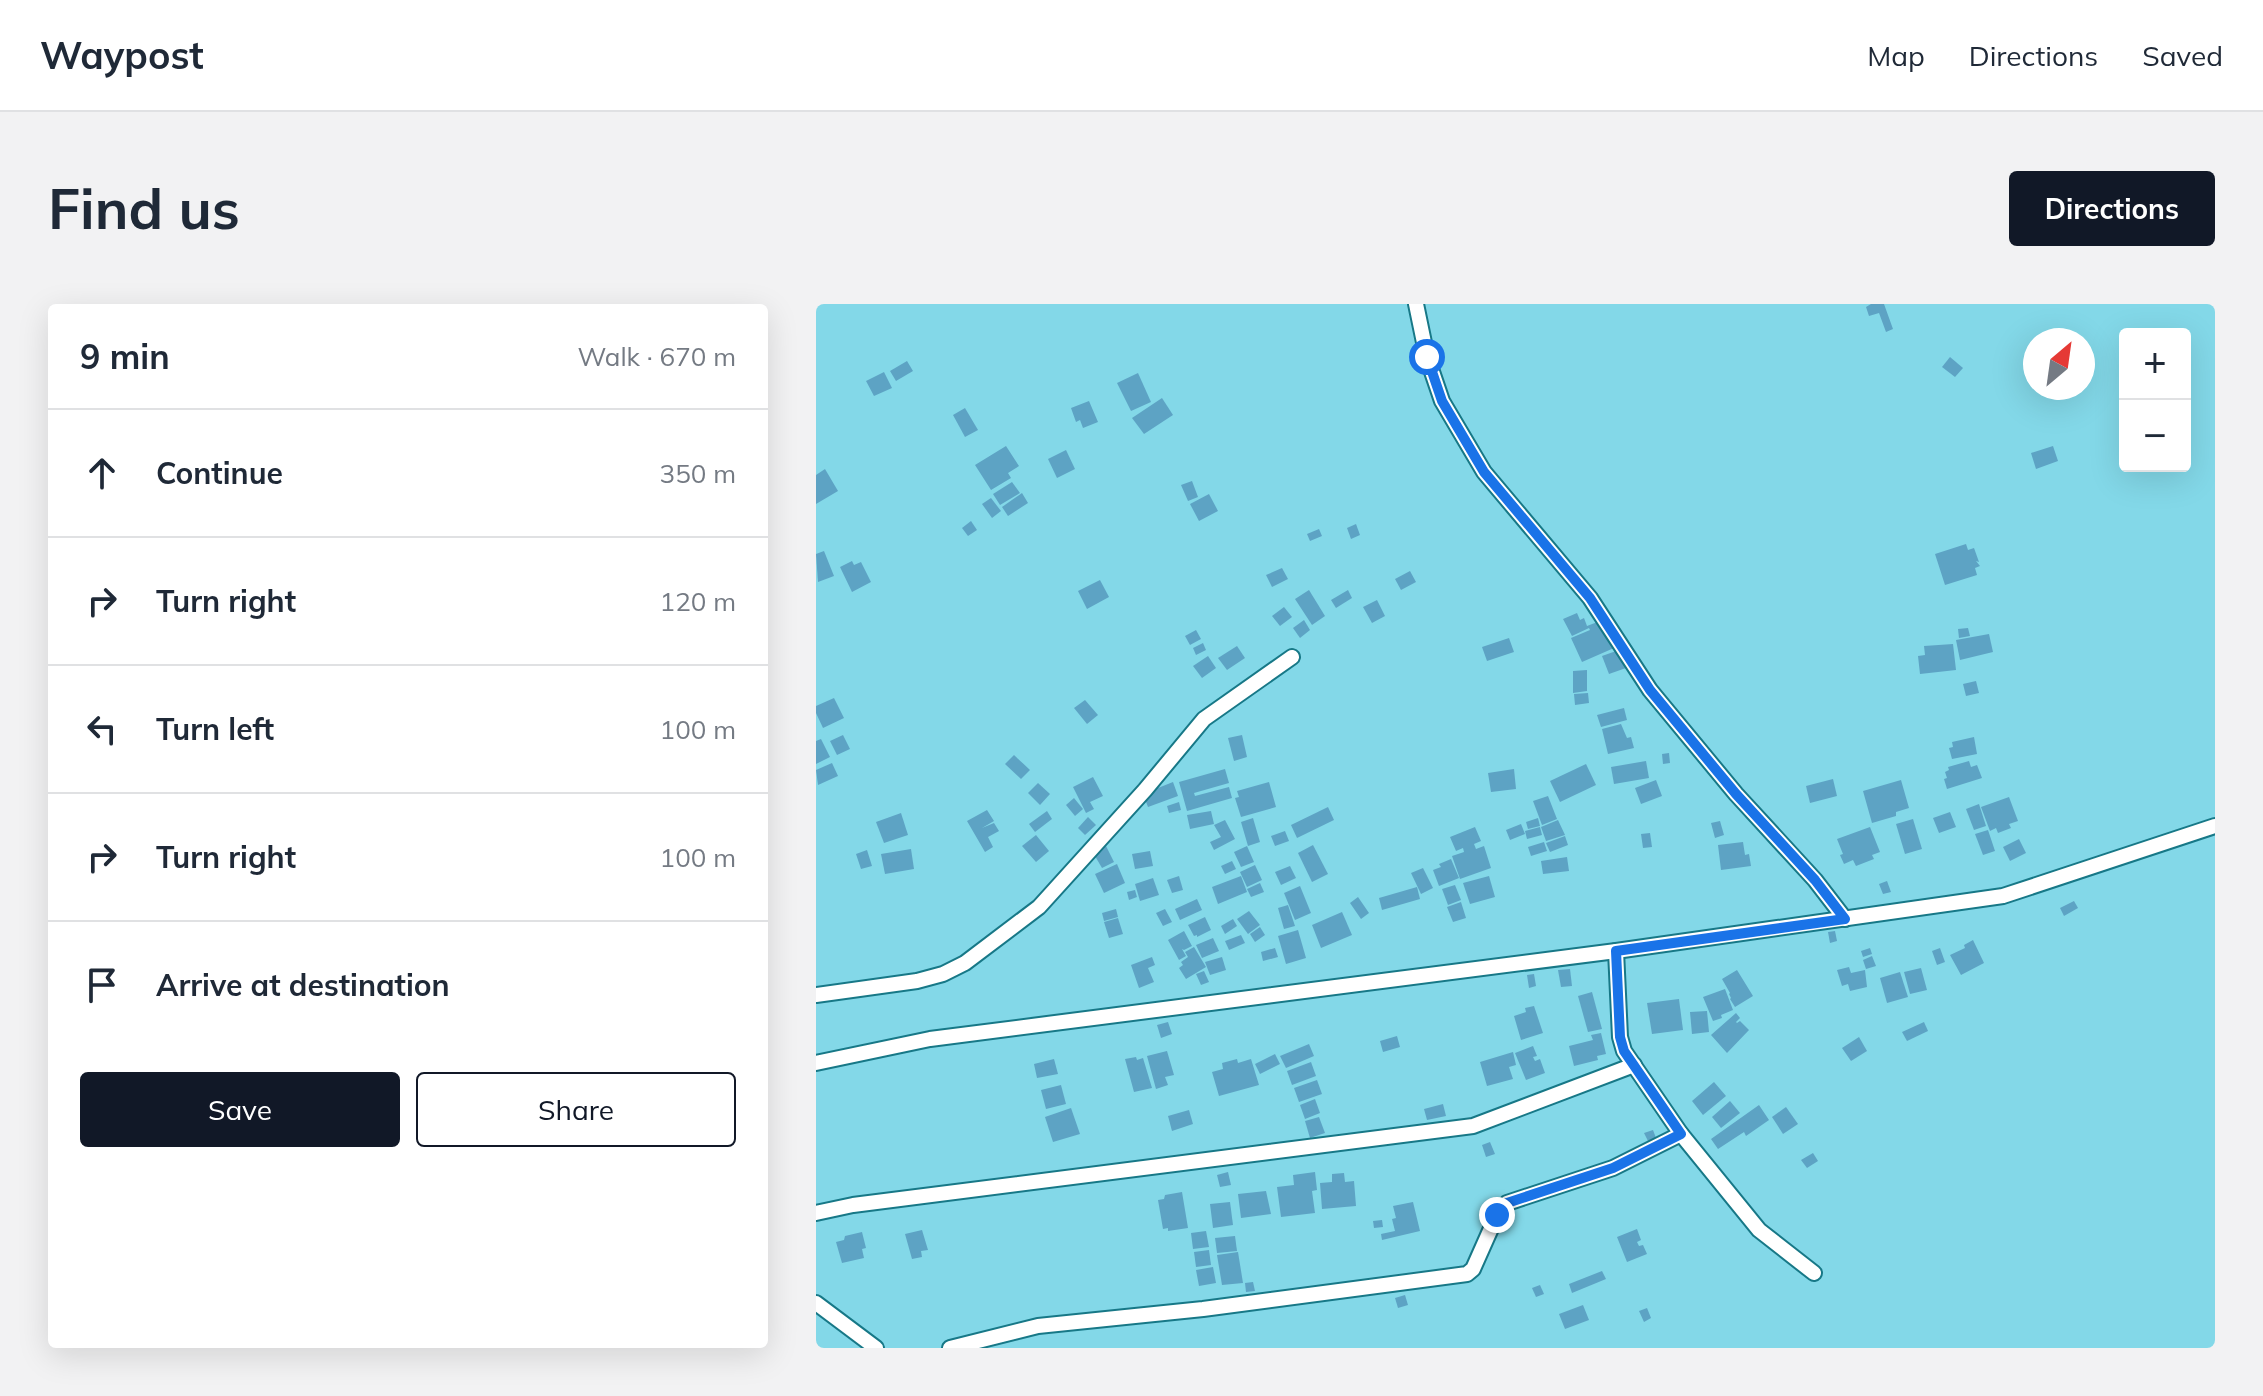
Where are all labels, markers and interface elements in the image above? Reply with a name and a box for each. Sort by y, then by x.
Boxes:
text: Waypost [40,31,204,79]
text: Map [1867,38,1925,73]
text: Directions [1969,38,2098,73]
text: Saved [2142,38,2223,73]
button: Directions [2009,171,2215,246]
text: Find us [48,173,240,243]
north arrow [2023,328,2095,400]
map controls [2119,328,2191,472]
button: + [2119,328,2191,400]
text: 9 min [80,335,170,378]
route start [1409,339,1445,375]
text: Walk · 670 m [577,340,736,373]
button: − [2119,400,2191,472]
icon: ahead [80,451,124,495]
text: Continue [156,454,283,492]
text: 350 m [660,457,736,490]
icon: right [80,579,124,623]
text: Turn right [156,582,296,620]
text: 120 m [660,585,736,618]
icon: left [80,707,124,751]
text: Turn left [156,710,274,748]
text: 100 m [660,713,736,746]
icon: right [80,835,124,879]
text: Turn right [156,838,296,876]
text: 100 m [660,841,736,874]
icon: arrive [80,963,124,1007]
text: Arrive at destination [156,966,450,1004]
button: Save [80,1072,400,1147]
button: Share [416,1072,736,1147]
route end [1479,1197,1515,1233]

